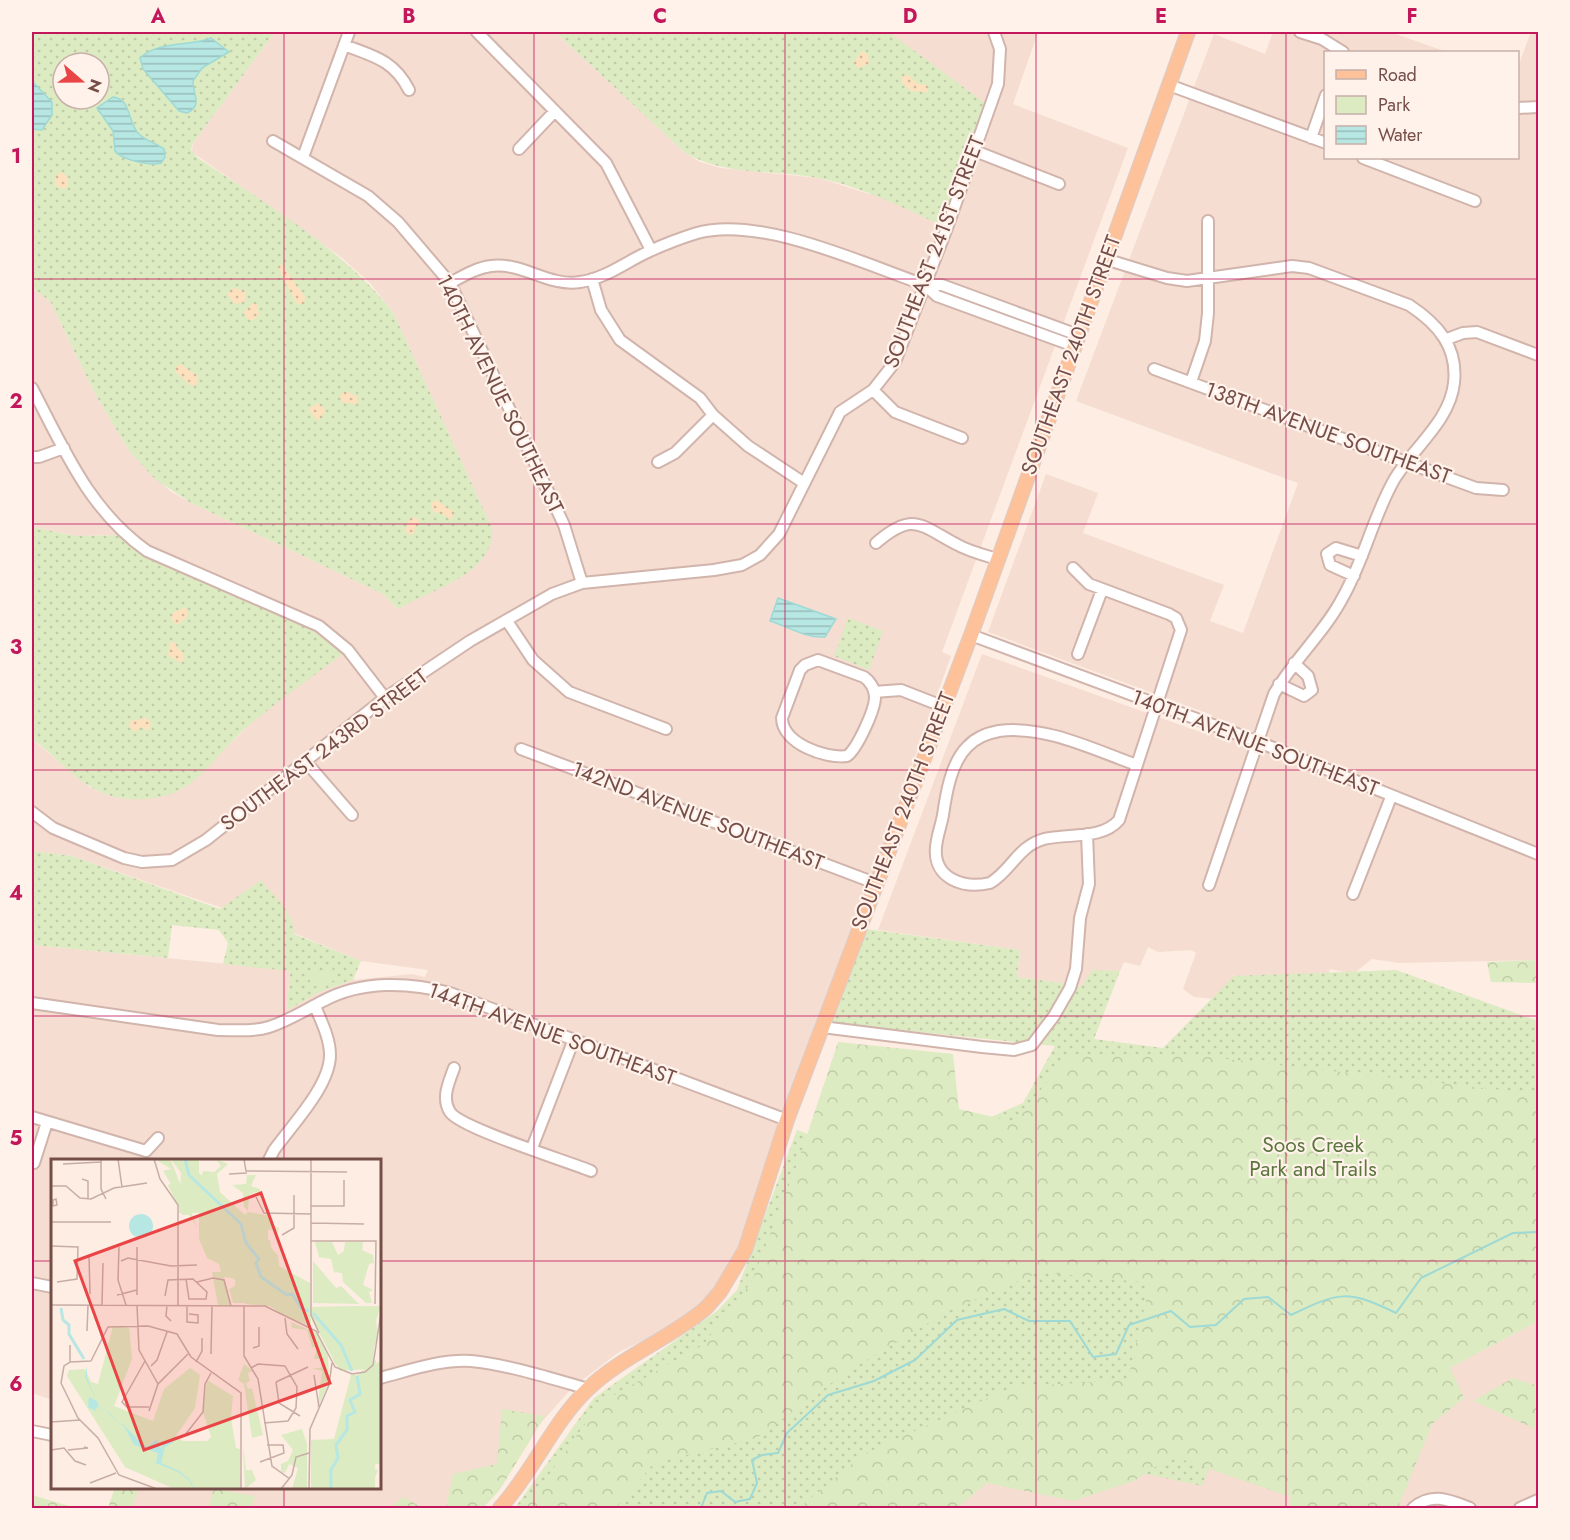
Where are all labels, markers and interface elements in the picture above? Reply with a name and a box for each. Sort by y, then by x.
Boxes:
text: A [150,2,166,31]
text: B [402,2,416,31]
text: C [653,2,667,31]
text: D [903,2,917,31]
text: E [1155,2,1167,31]
text: F [1406,2,1418,31]
north arrow [51,51,111,111]
legend [1324,51,1519,159]
text: Road [1378,62,1417,88]
text: N [82,76,108,96]
text: Park [1378,92,1410,118]
text: Water [1378,122,1423,148]
street label: SOUTHEAST 241ST STREET [876,132,992,372]
text: 1 [11,142,21,171]
street label: SOUTHEAST 240TH STREET [1014,231,1128,479]
street label: 140TH AVENUE SOUTHEAST [429,269,571,519]
street label: 138TH AVENUE SOUTHEAST [1201,374,1455,492]
text: 2 [9,387,23,416]
text: 3 [10,633,22,662]
street label: SOUTHEAST 243RD STREET [214,662,434,838]
street label: 140TH AVENUE SOUTHEAST [1127,682,1383,804]
street label: SOUTHEAST 240TH STREET [844,687,962,934]
street label: 142ND AVENUE SOUTHEAST [568,754,829,878]
text: 4 [9,879,23,908]
street label: 144TH AVENUE SOUTHEAST [424,975,681,1093]
text: 5 [10,1124,23,1153]
park label: Soos Creek Park and Trails [1249,1130,1377,1184]
inset map [51,1159,381,1489]
text: 6 [9,1370,23,1399]

